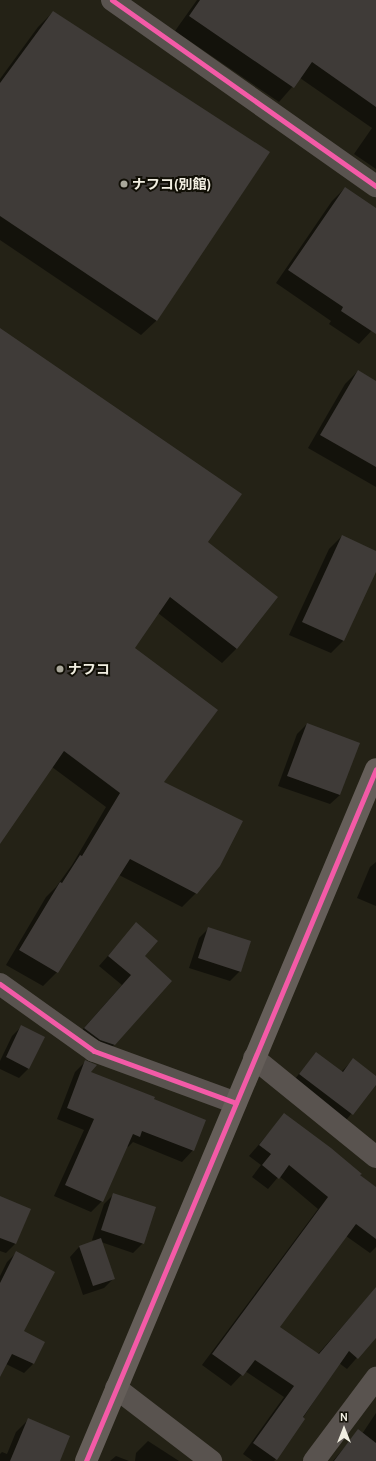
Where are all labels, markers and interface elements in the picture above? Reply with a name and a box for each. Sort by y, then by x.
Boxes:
place label: ナフコ(別館) [132,176,211,192]
marker: ナフコ(別館) [119,179,129,189]
place label: ナフコ [68,661,110,677]
marker: ナフコ [55,664,65,674]
north arrow [324,1409,364,1449]
text: N [340,1410,348,1424]

